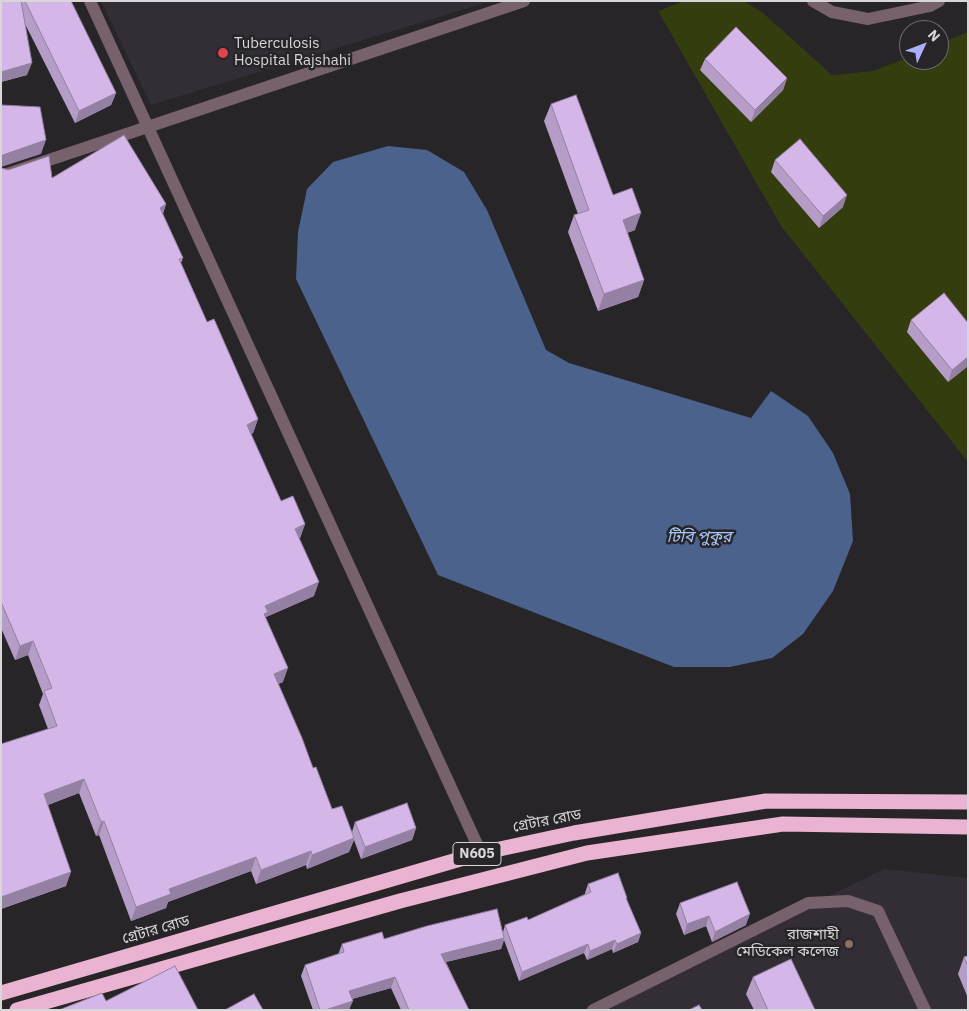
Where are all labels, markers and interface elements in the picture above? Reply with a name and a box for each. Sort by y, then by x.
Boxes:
north arrow [899,20,949,70]
text: N [924,26,944,45]
place label: Tuberculosis Hospital Rajshahi [234,35,351,70]
marker: Tuberculosis Hospital Rajshahi [216,46,230,60]
water label: টিবি পুকুর [667,527,731,547]
street label: গ্রেটার রোড [511,806,583,836]
road number: N605 [453,842,501,866]
street label: গ্রেটার রোড [120,912,192,948]
place label: রাজশাহী মেডিকেল কলেজ [736,926,839,961]
marker: রাজশাহী মেডিকেল কলেজ [843,938,855,950]

